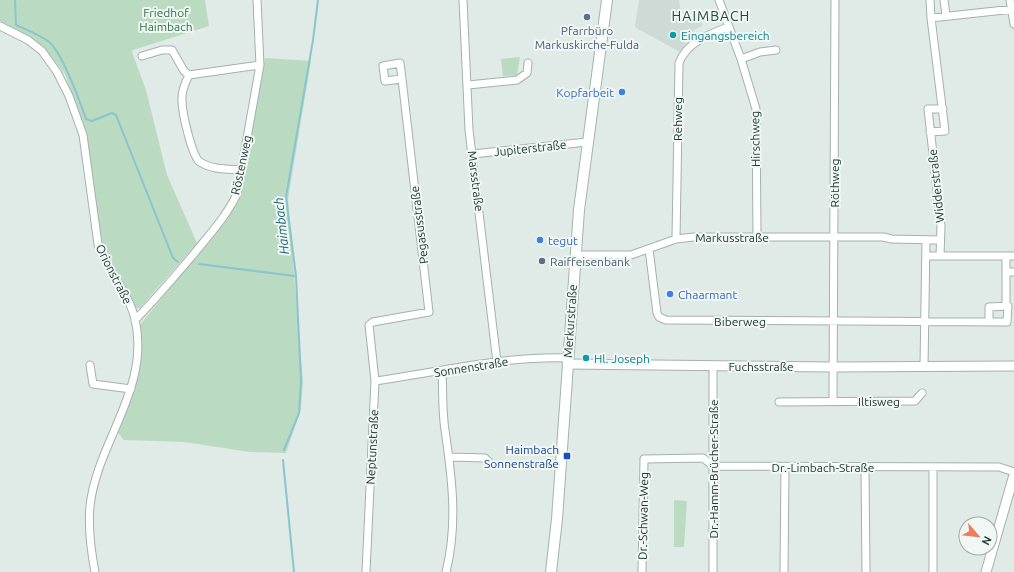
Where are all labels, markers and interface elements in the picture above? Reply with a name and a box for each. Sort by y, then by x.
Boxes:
park label: Friedhof Haimbach [139,6,193,33]
district label: HAIMBACH [672,8,750,24]
marker: Pfarrbüro Markuskirche-Fulda [582,12,592,22]
place label: Pfarrbüro Markuskirche-Fulda [535,24,639,51]
place label: Eingangsbereich [681,29,770,42]
marker: Eingangsbereich [668,30,678,40]
place label: Kopfarbeit [556,86,614,99]
marker: Kopfarbeit [617,87,627,97]
street label: Rehweg [671,97,684,141]
street label: Hirschweg [748,111,762,167]
street label: Röstenweg [228,134,254,196]
street label: Jupiterstraße [493,138,567,158]
street label: Widderstraße [926,149,946,223]
street label: Marsstraße [466,150,486,212]
street label: Röthweg [828,159,841,207]
street label: Pegasusstraße [408,185,430,265]
water label: Haimbach [271,197,291,255]
street label: Markusstraße [695,231,769,244]
place label: tegut [548,234,578,247]
marker: tegut [535,235,545,245]
street label: Orionstraße [93,242,135,306]
place label: Raiffeisenbank [550,255,630,268]
marker: Raiffeisenbank [537,256,547,266]
street label: Merkurstraße [561,284,579,358]
place label: Chaarmant [678,288,737,301]
marker: Chaarmant [665,289,675,299]
street label: Biberweg [714,315,766,328]
place label: Hl. Joseph [594,352,650,365]
marker: Hl. Joseph [581,353,591,363]
street label: Sonnenstraße [433,355,509,379]
street label: Fuchsstraße [728,360,794,373]
street label: Iltisweg [858,395,900,408]
street label: Dr.-Hamm-Brücher-Straße [707,399,720,539]
street label: Neptunstraße [364,409,380,485]
place label: Haimbach Sonnenstraße [484,443,559,470]
marker: Haimbach Sonnenstraße [562,451,572,461]
street label: Dr.-Limbach-Straße [772,461,874,474]
street label: Dr.-Schwan-Weg [636,472,650,560]
north arrow [958,516,998,556]
text: N [980,534,994,547]

